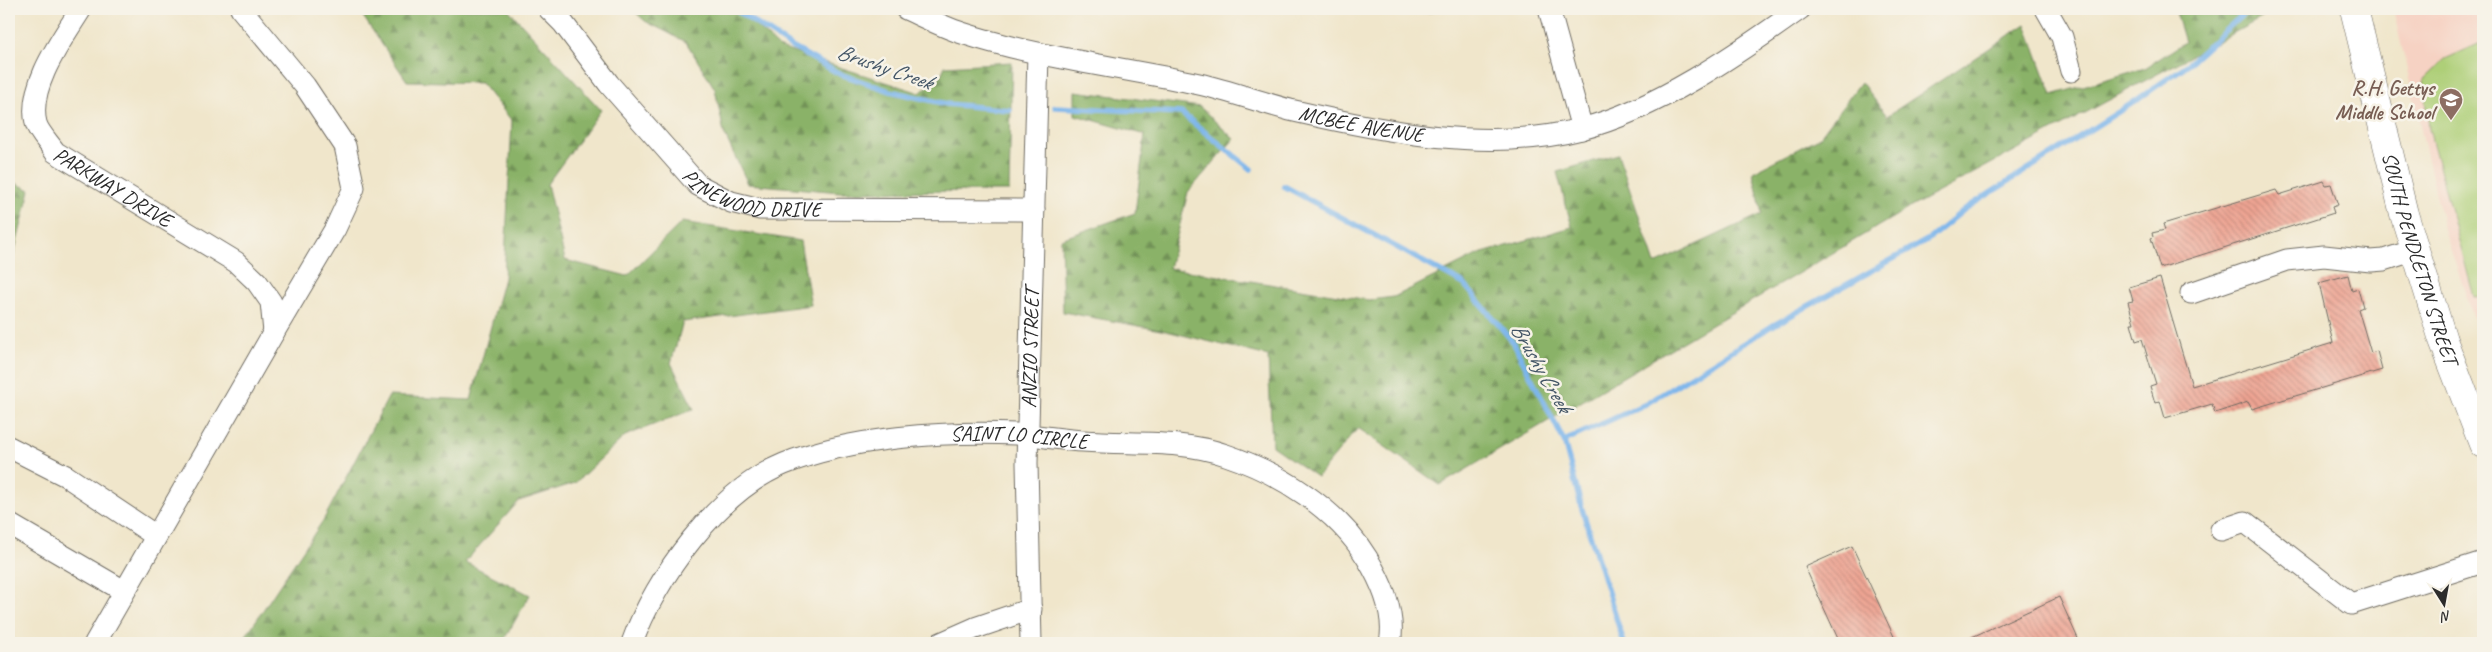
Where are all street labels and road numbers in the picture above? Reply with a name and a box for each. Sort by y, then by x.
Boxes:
street label: MCBEE AVENUE [1296,99,1428,148]
street label: PARKWAY DRIVE [49,141,179,234]
street label: SOUTH PENDLETON STREET [2376,150,2466,372]
street label: PINEWOOD DRIVE [677,163,823,223]
street label: ANZIO STREET [1015,282,1045,408]
street label: SAINT LO CIRCLE [950,420,1091,454]

